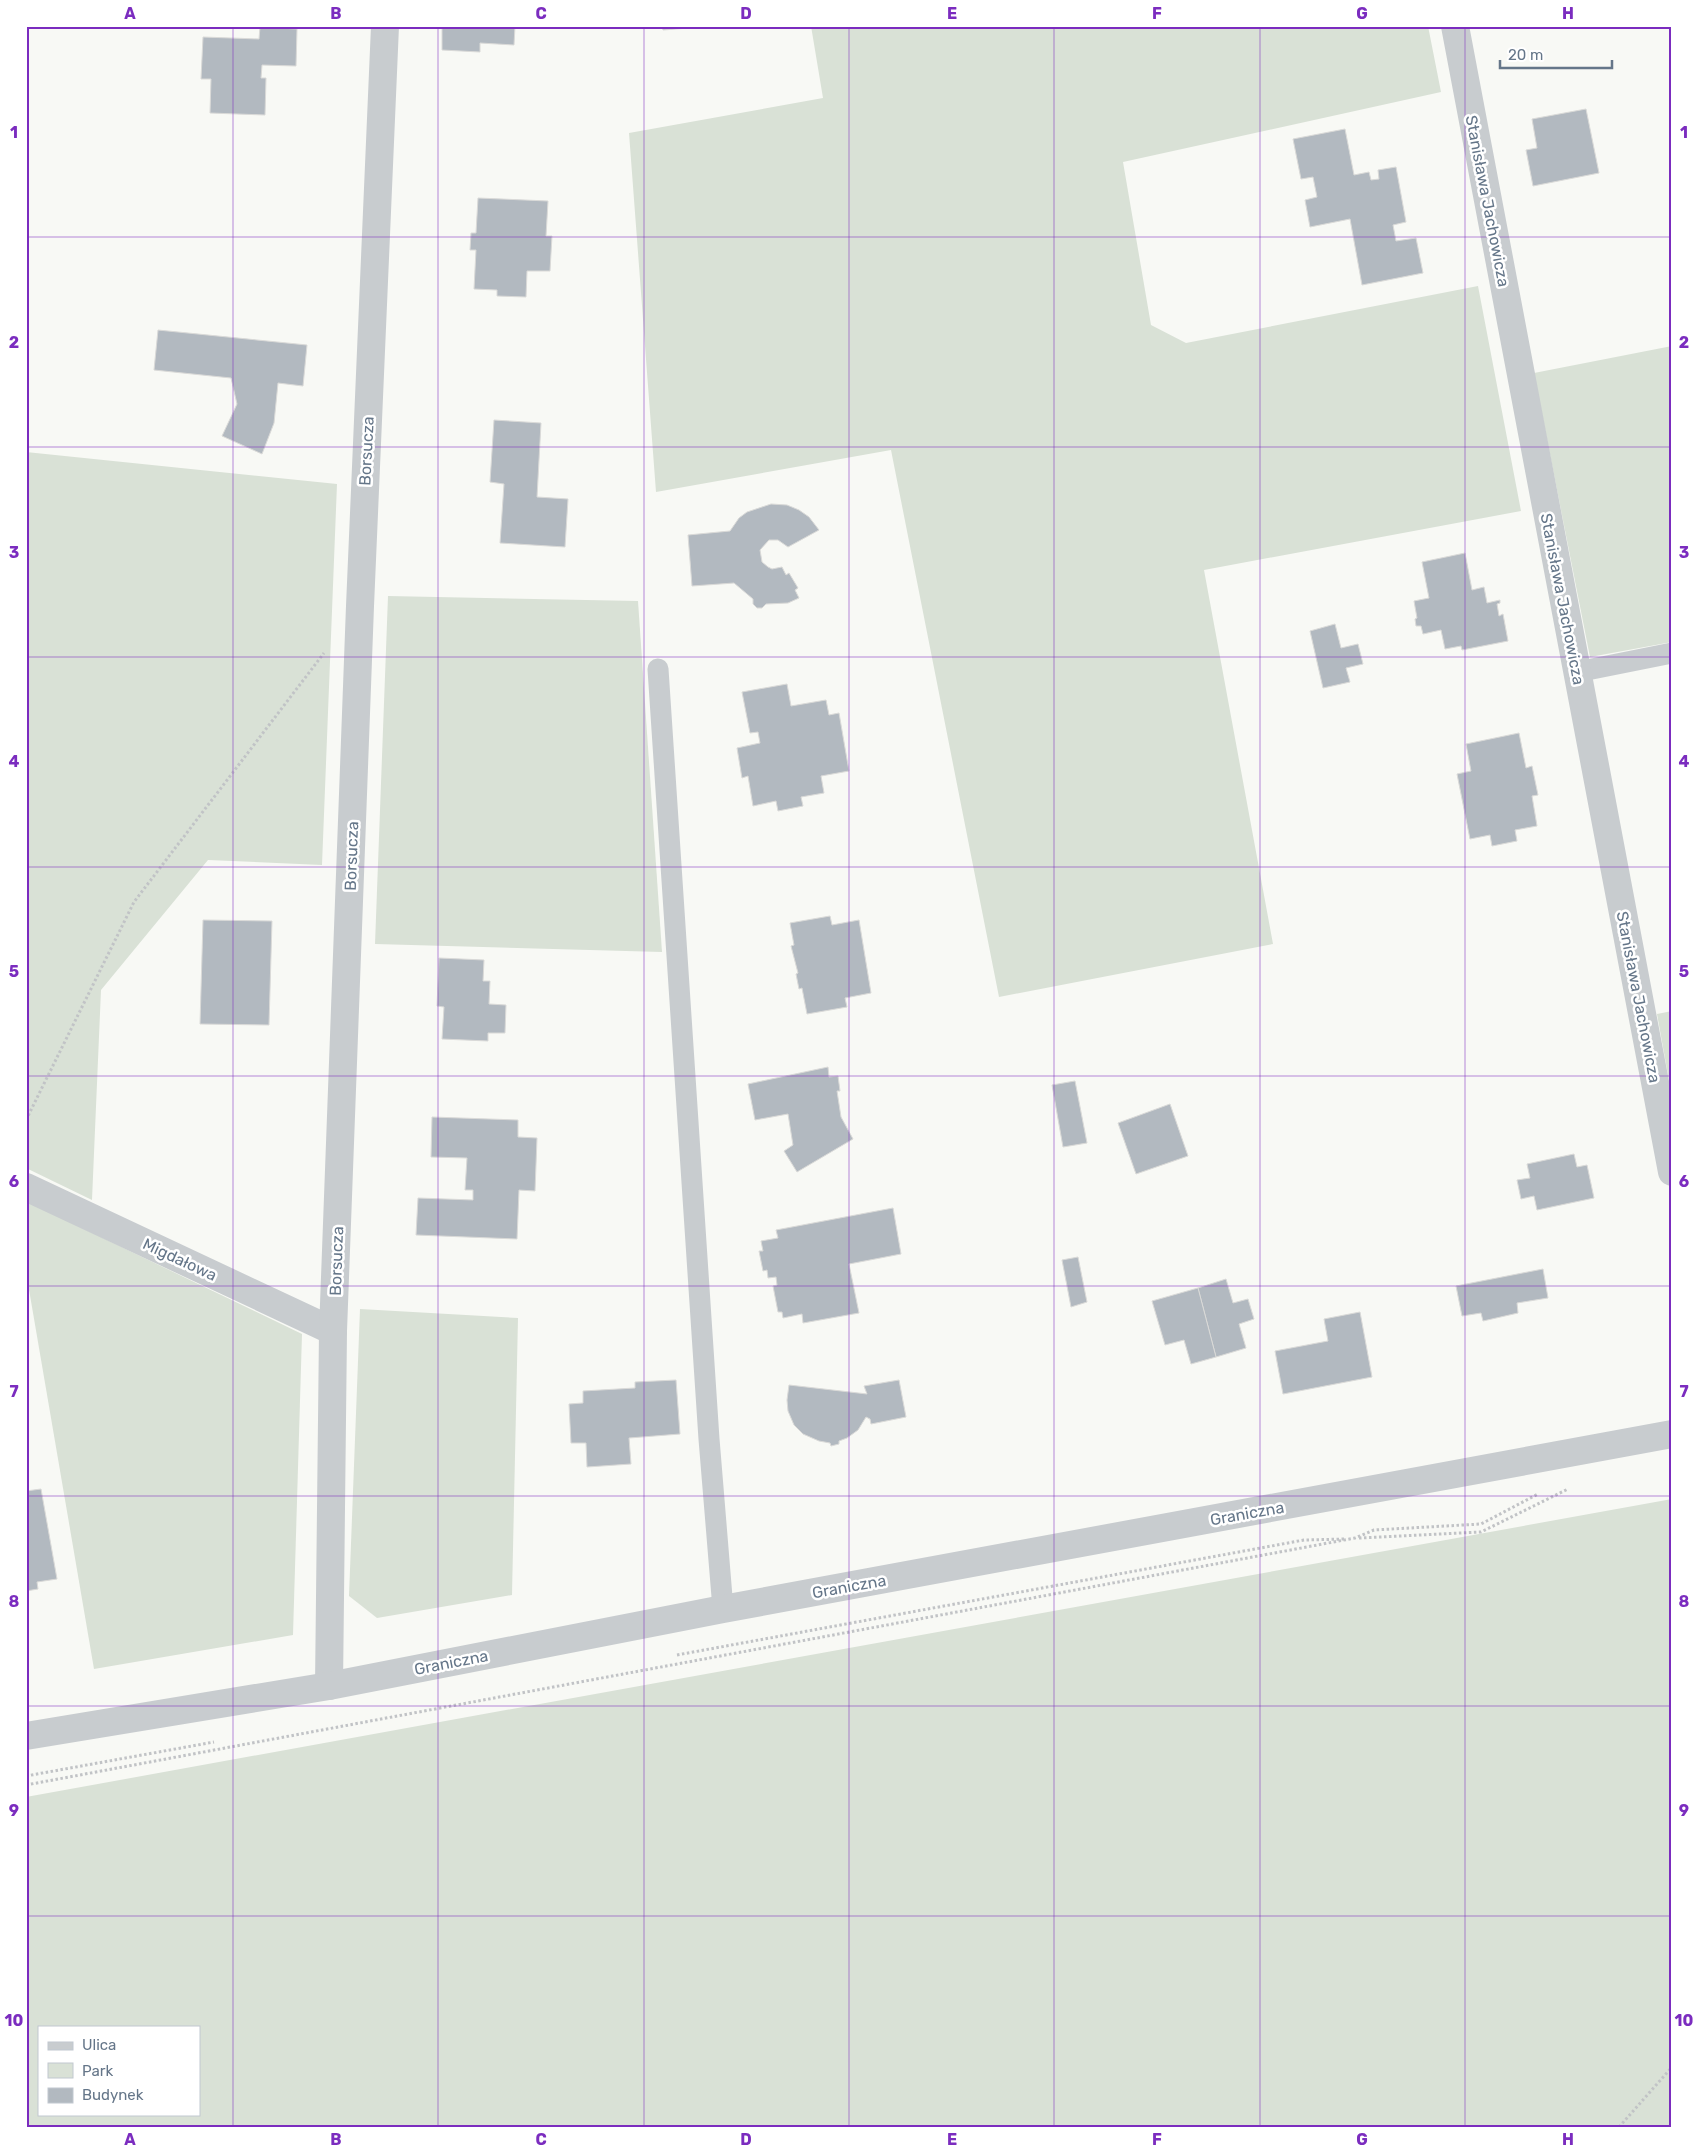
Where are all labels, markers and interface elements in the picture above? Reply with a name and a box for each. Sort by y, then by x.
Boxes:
text: A [124,4,136,23]
text: B [330,4,342,23]
text: C [535,4,547,23]
text: D [740,4,752,23]
text: E [947,4,957,23]
text: F [1152,4,1162,23]
text: G [1356,4,1368,23]
text: H [1562,4,1574,23]
scale bar [1500,38,1613,70]
text: 20 m [1508,46,1543,64]
street label: Stanisława Jachowicza [1462,114,1513,288]
text: 1 [10,123,18,142]
text: 1 [1680,123,1688,142]
text: 2 [9,333,19,352]
text: 2 [1679,333,1689,352]
street label: Borsucza [355,416,378,486]
street label: Stanisława Jachowicza [1537,512,1588,686]
text: 3 [9,543,19,562]
text: 3 [1679,543,1689,562]
text: 4 [9,752,20,771]
text: 4 [1679,752,1690,771]
street label: Borsucza [341,821,362,891]
street label: Stanisława Jachowicza [1613,910,1664,1084]
text: 5 [9,962,19,981]
text: 5 [1679,962,1689,981]
text: 6 [9,1172,19,1191]
text: 6 [1679,1172,1689,1191]
street label: Borsucza [326,1226,347,1296]
street label: Migdałowa [140,1234,220,1285]
text: 7 [9,1382,19,1401]
text: 7 [1679,1382,1689,1401]
street label: Graniczna [1209,1498,1286,1529]
street label: Graniczna [811,1571,888,1602]
text: 8 [9,1592,20,1611]
text: 8 [1679,1592,1690,1611]
street label: Graniczna [413,1646,490,1679]
text: 9 [9,1801,19,1820]
text: 9 [1679,1801,1689,1820]
text: 10 [5,2011,24,2030]
text: 10 [1675,2011,1694,2030]
legend [38,2026,200,2116]
text: Ulica [82,2036,116,2054]
text: Park [82,2062,113,2080]
text: Budynek [82,2086,144,2104]
text: A [124,2130,136,2149]
text: B [330,2130,342,2149]
text: C [535,2130,547,2149]
text: D [740,2130,752,2149]
text: E [947,2130,957,2149]
text: F [1152,2130,1162,2149]
text: G [1356,2130,1368,2149]
text: H [1562,2130,1574,2149]

